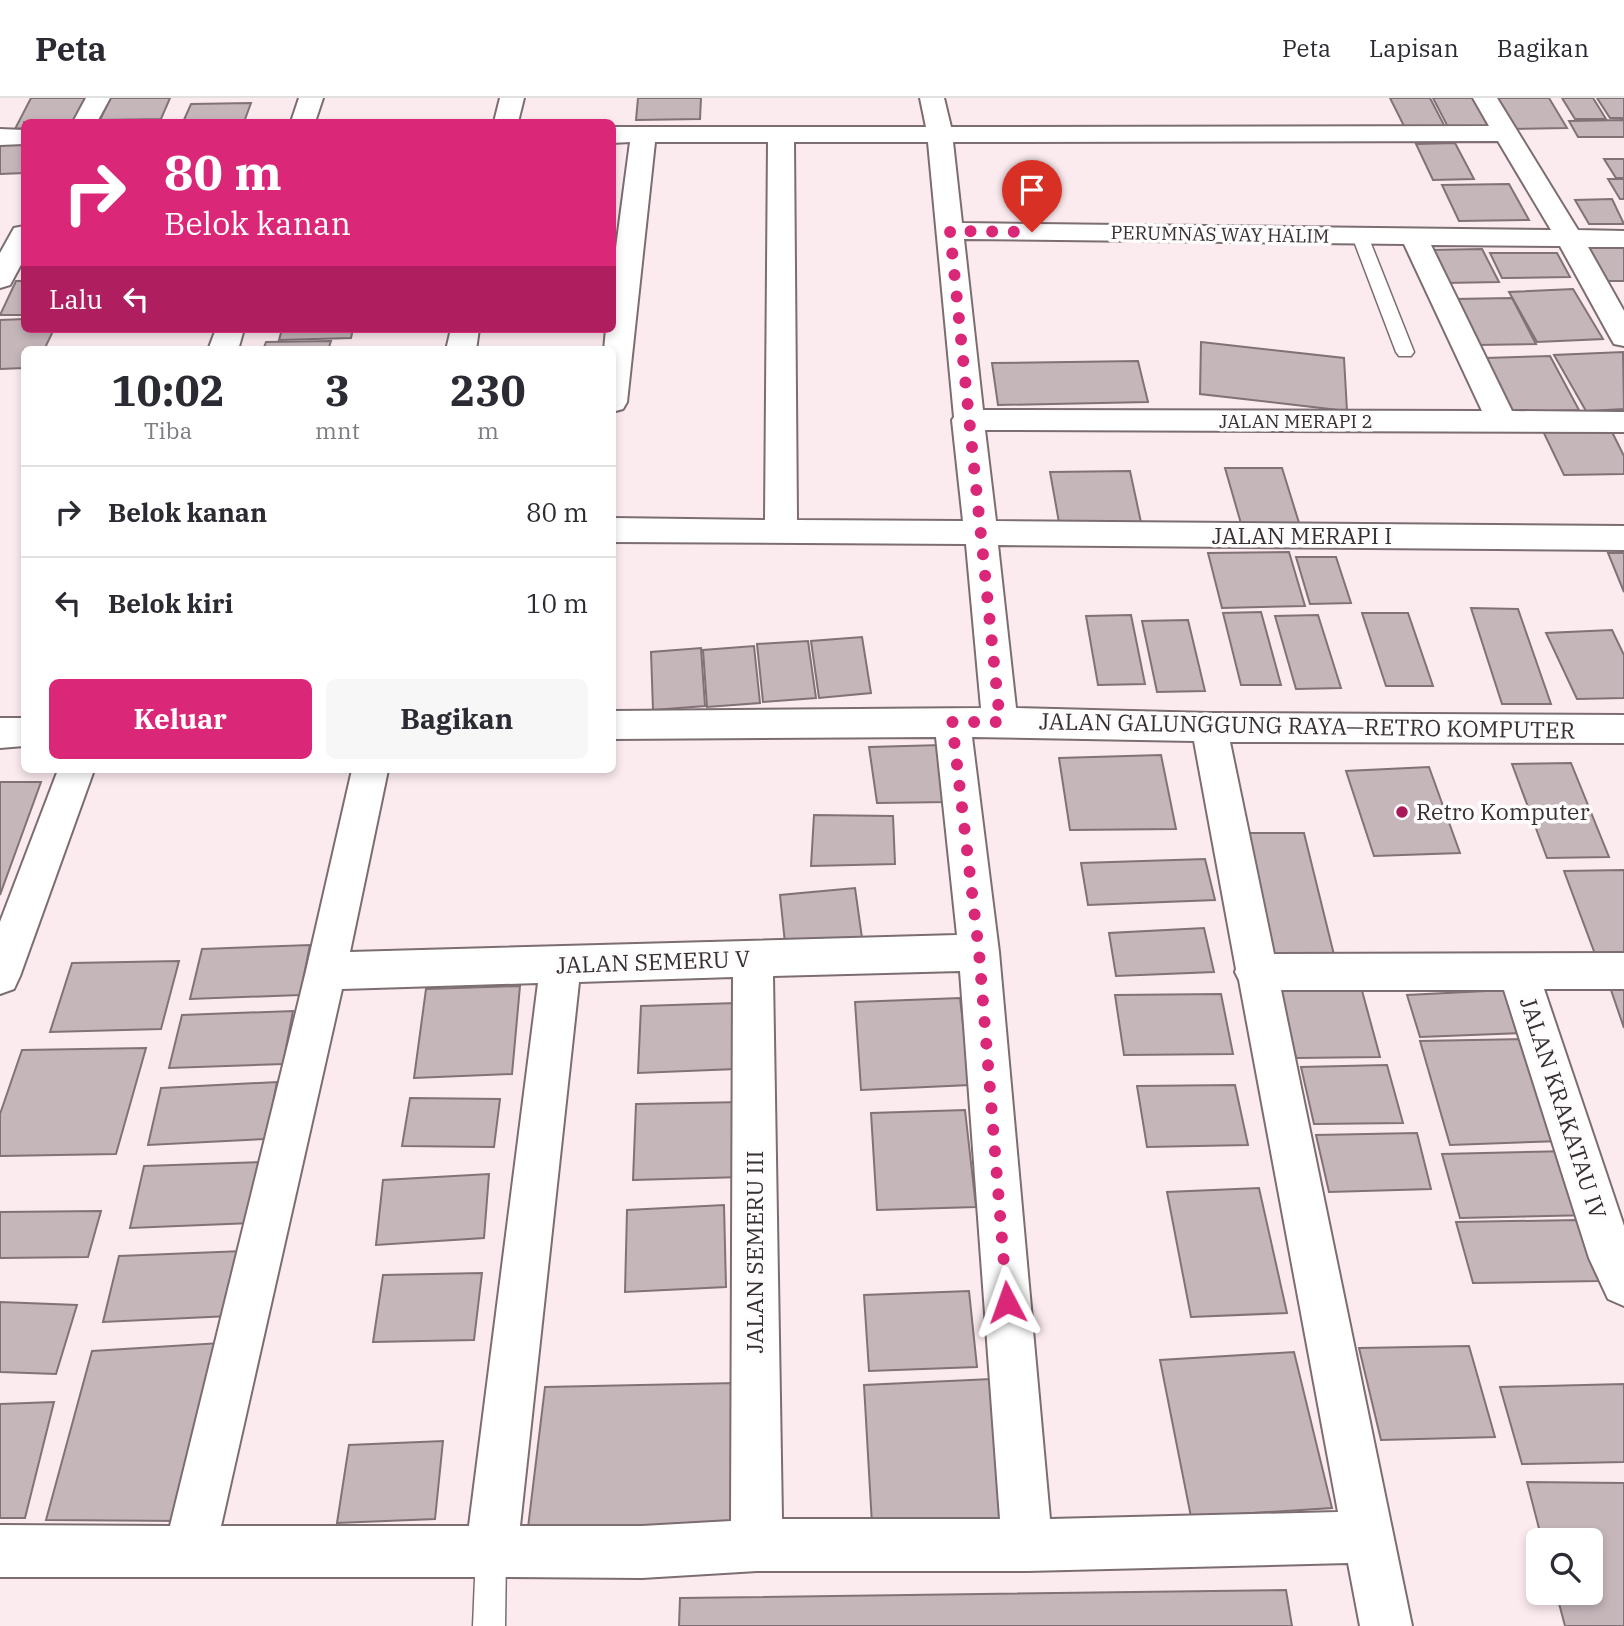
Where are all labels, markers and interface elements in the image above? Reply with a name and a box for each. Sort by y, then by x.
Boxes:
text: Peta [35,27,106,70]
text: Peta [1282,32,1331,64]
text: Lapisan [1369,32,1459,64]
text: Bagikan [1497,32,1589,64]
text: 80 m [164,140,282,203]
icon: right [49,147,140,238]
pin [1002,160,1062,232]
icon: arrive [1013,171,1051,209]
text: Belok kanan [164,202,351,244]
street label: PERUMNAS WAY HALIM [1110,220,1330,248]
icon: left [117,280,155,318]
text: Lalu [49,282,103,316]
text: 10:02 [111,363,225,418]
text: 3 [325,363,350,418]
text: 230 [450,363,526,418]
street label: JALAN MERAPI 2 [1219,409,1373,433]
text: Tiba [144,415,192,445]
text: mnt [315,415,360,445]
text: m [477,415,499,445]
icon: right [49,493,87,531]
text: Belok kanan [108,495,267,529]
text: 80 m [526,495,588,529]
street label: JALAN MERAPI I [1212,520,1392,550]
icon: left [49,584,87,622]
text: Belok kiri [108,586,233,620]
text: 10 m [526,586,588,620]
button: Keluar [49,679,312,759]
button: Bagikan [326,679,588,759]
street label: JALAN GALUNGGUNG RAYA—RETRO KOMPUTER [1039,705,1576,745]
place label: Retro Komputer [1416,796,1590,826]
marker: Retro Komputer [1394,804,1410,820]
street label: JALAN SEMERU V [555,943,751,979]
street label: JALAN KRAKATAU IV [1514,993,1614,1222]
street label: JALAN SEMERU III [739,1151,769,1353]
position arrow [970,1265,1044,1339]
map controls [1526,1528,1603,1605]
button: search [1526,1528,1603,1605]

